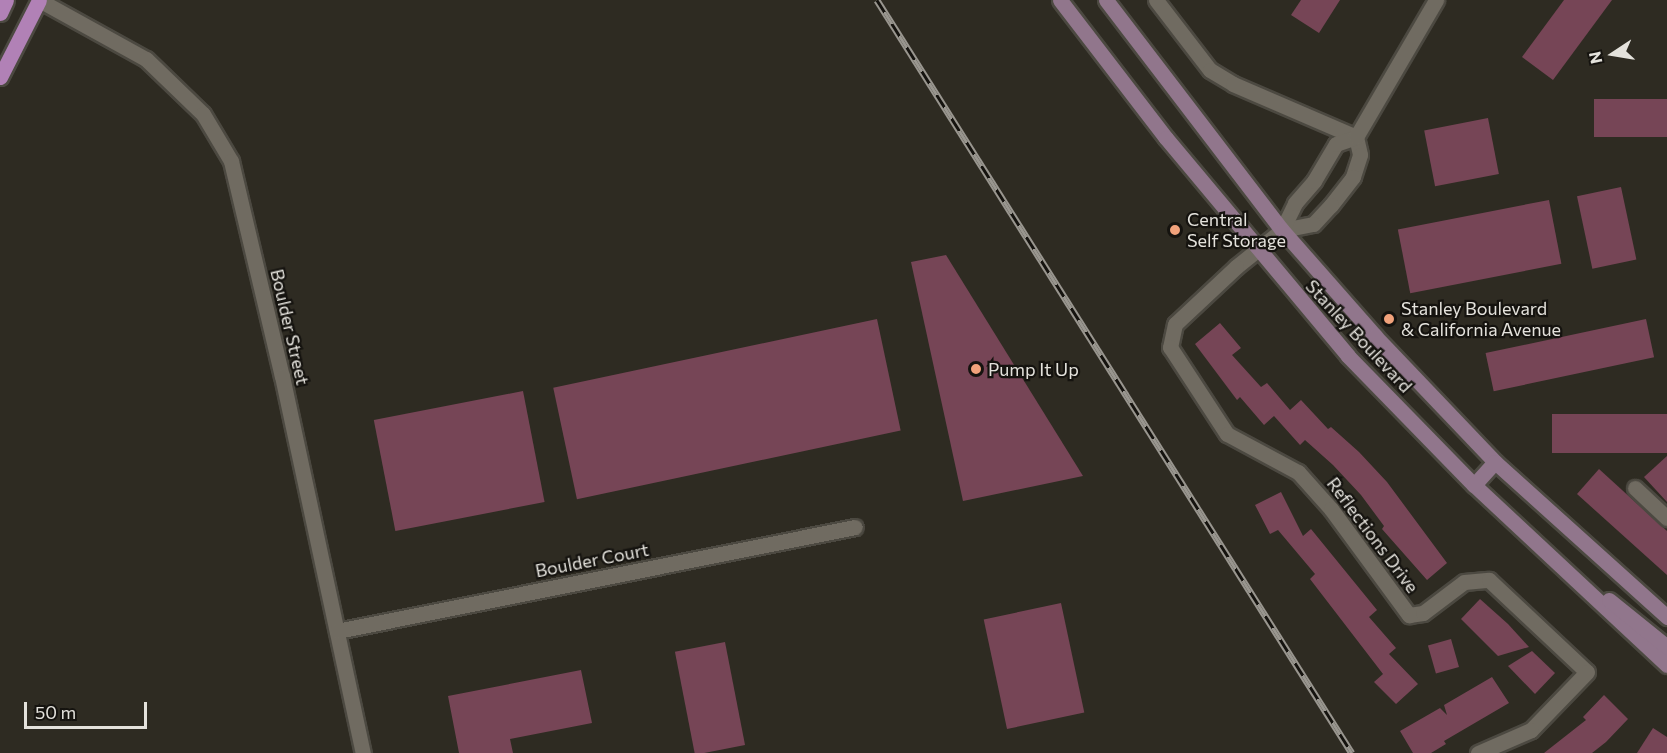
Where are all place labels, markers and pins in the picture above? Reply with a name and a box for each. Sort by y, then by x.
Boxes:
place label: Central Self Storage [1187,209,1286,252]
marker: Central Self Storage [1168,223,1182,237]
place label: Stanley Boulevard & California Avenue [1401,298,1561,340]
marker: Stanley Boulevard & California Avenue [1382,312,1396,326]
place label: Pump It Up [988,358,1079,380]
marker: Pump It Up [969,362,983,376]

